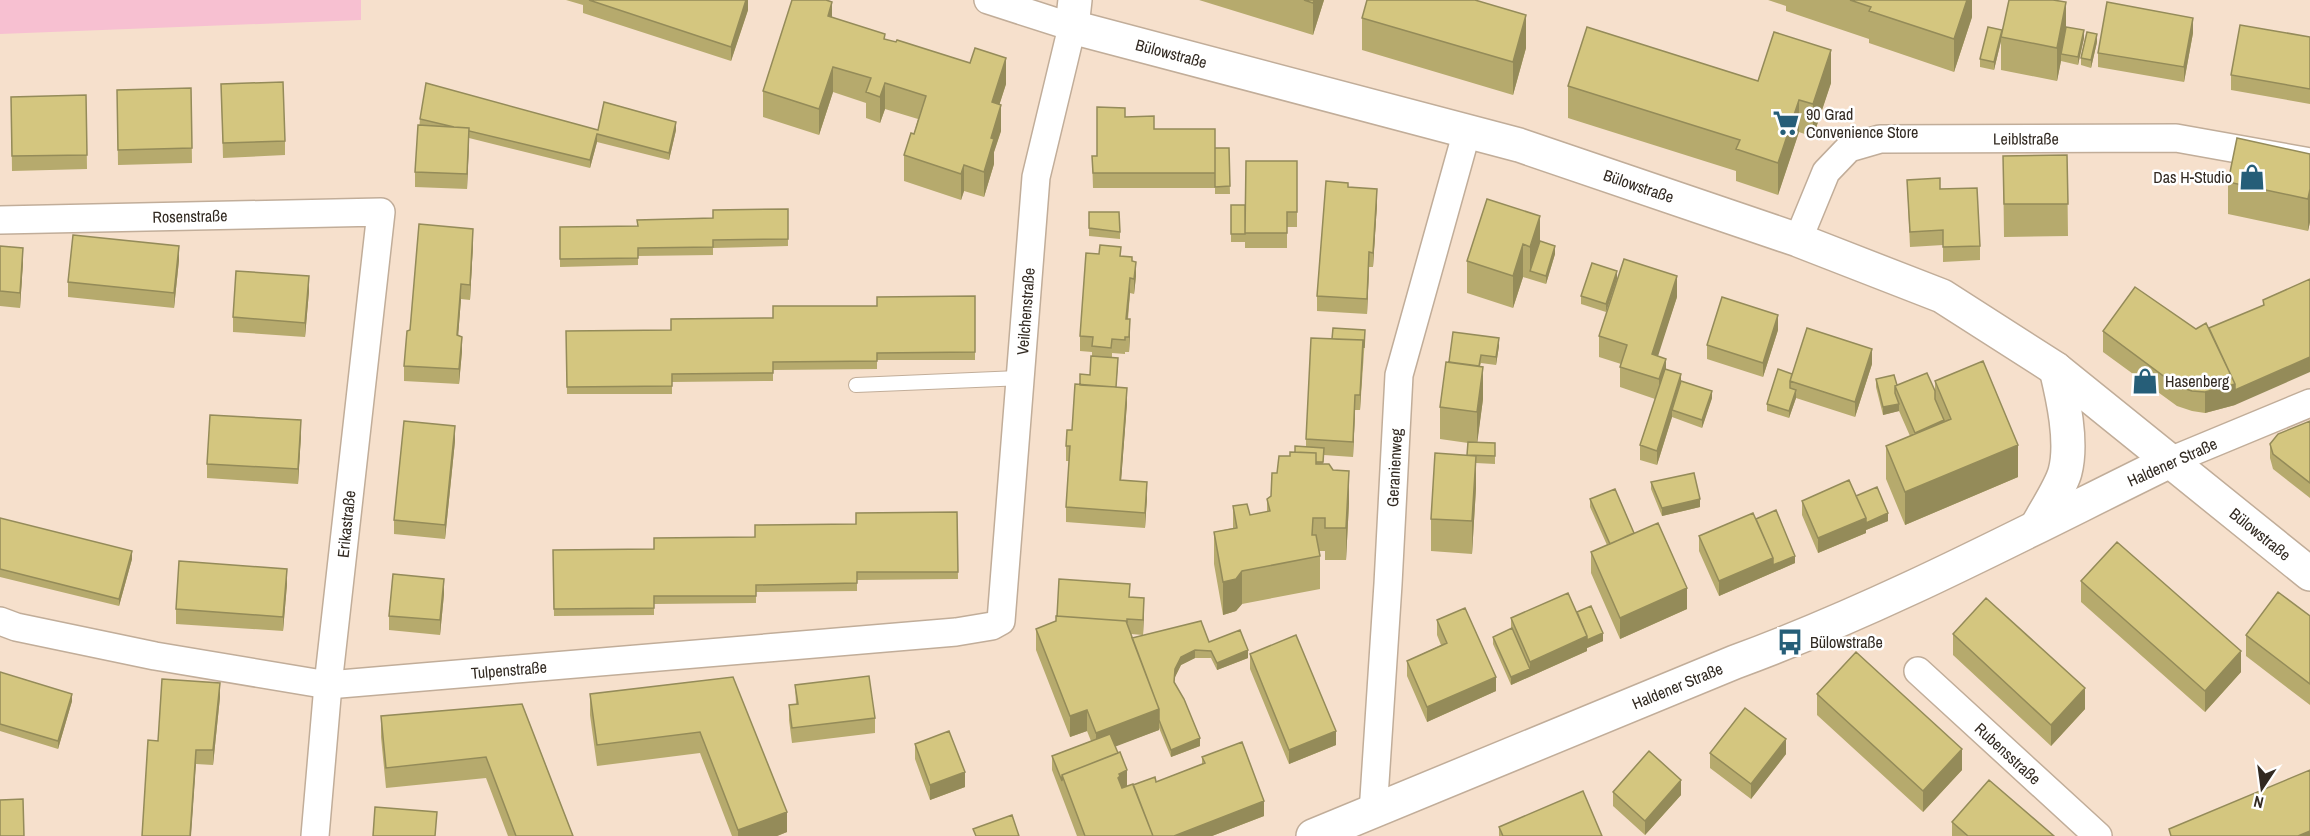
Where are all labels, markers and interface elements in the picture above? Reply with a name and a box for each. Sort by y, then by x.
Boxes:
street label: Bülowstraße [1133,33,1210,73]
place label: 90 Grad Convenience Store [1806,103,1918,143]
supermarket icon: 90 Grad Convenience Store [1771,108,1801,138]
street label: Leiblstraße [1993,127,2059,150]
shop icon: Das H-Studio [2237,162,2267,192]
street label: Bülowstraße [1601,164,1677,208]
place label: Das H-Studio [2153,166,2232,188]
street label: Rosenstraße [152,204,228,228]
street label: Veilchenstraße [1011,267,1040,356]
shop icon: Hasenberg [2130,366,2160,396]
place label: Hasenberg [2165,370,2230,392]
street label: Geranienweg [1381,427,1407,508]
street label: Haldener Straße [2124,432,2220,492]
street label: Erikastraße [332,489,360,559]
street label: Bülowstraße [2225,502,2296,565]
bus stop icon: Bülowstraße [1775,627,1805,657]
place label: Bülowstraße [1810,631,1883,653]
street label: Tulpenstraße [470,656,548,684]
street label: Haldener Straße [1629,657,1726,714]
street label: Rubensstraße [1970,717,2046,789]
north arrow [2232,758,2292,818]
text: N [2252,791,2266,814]

